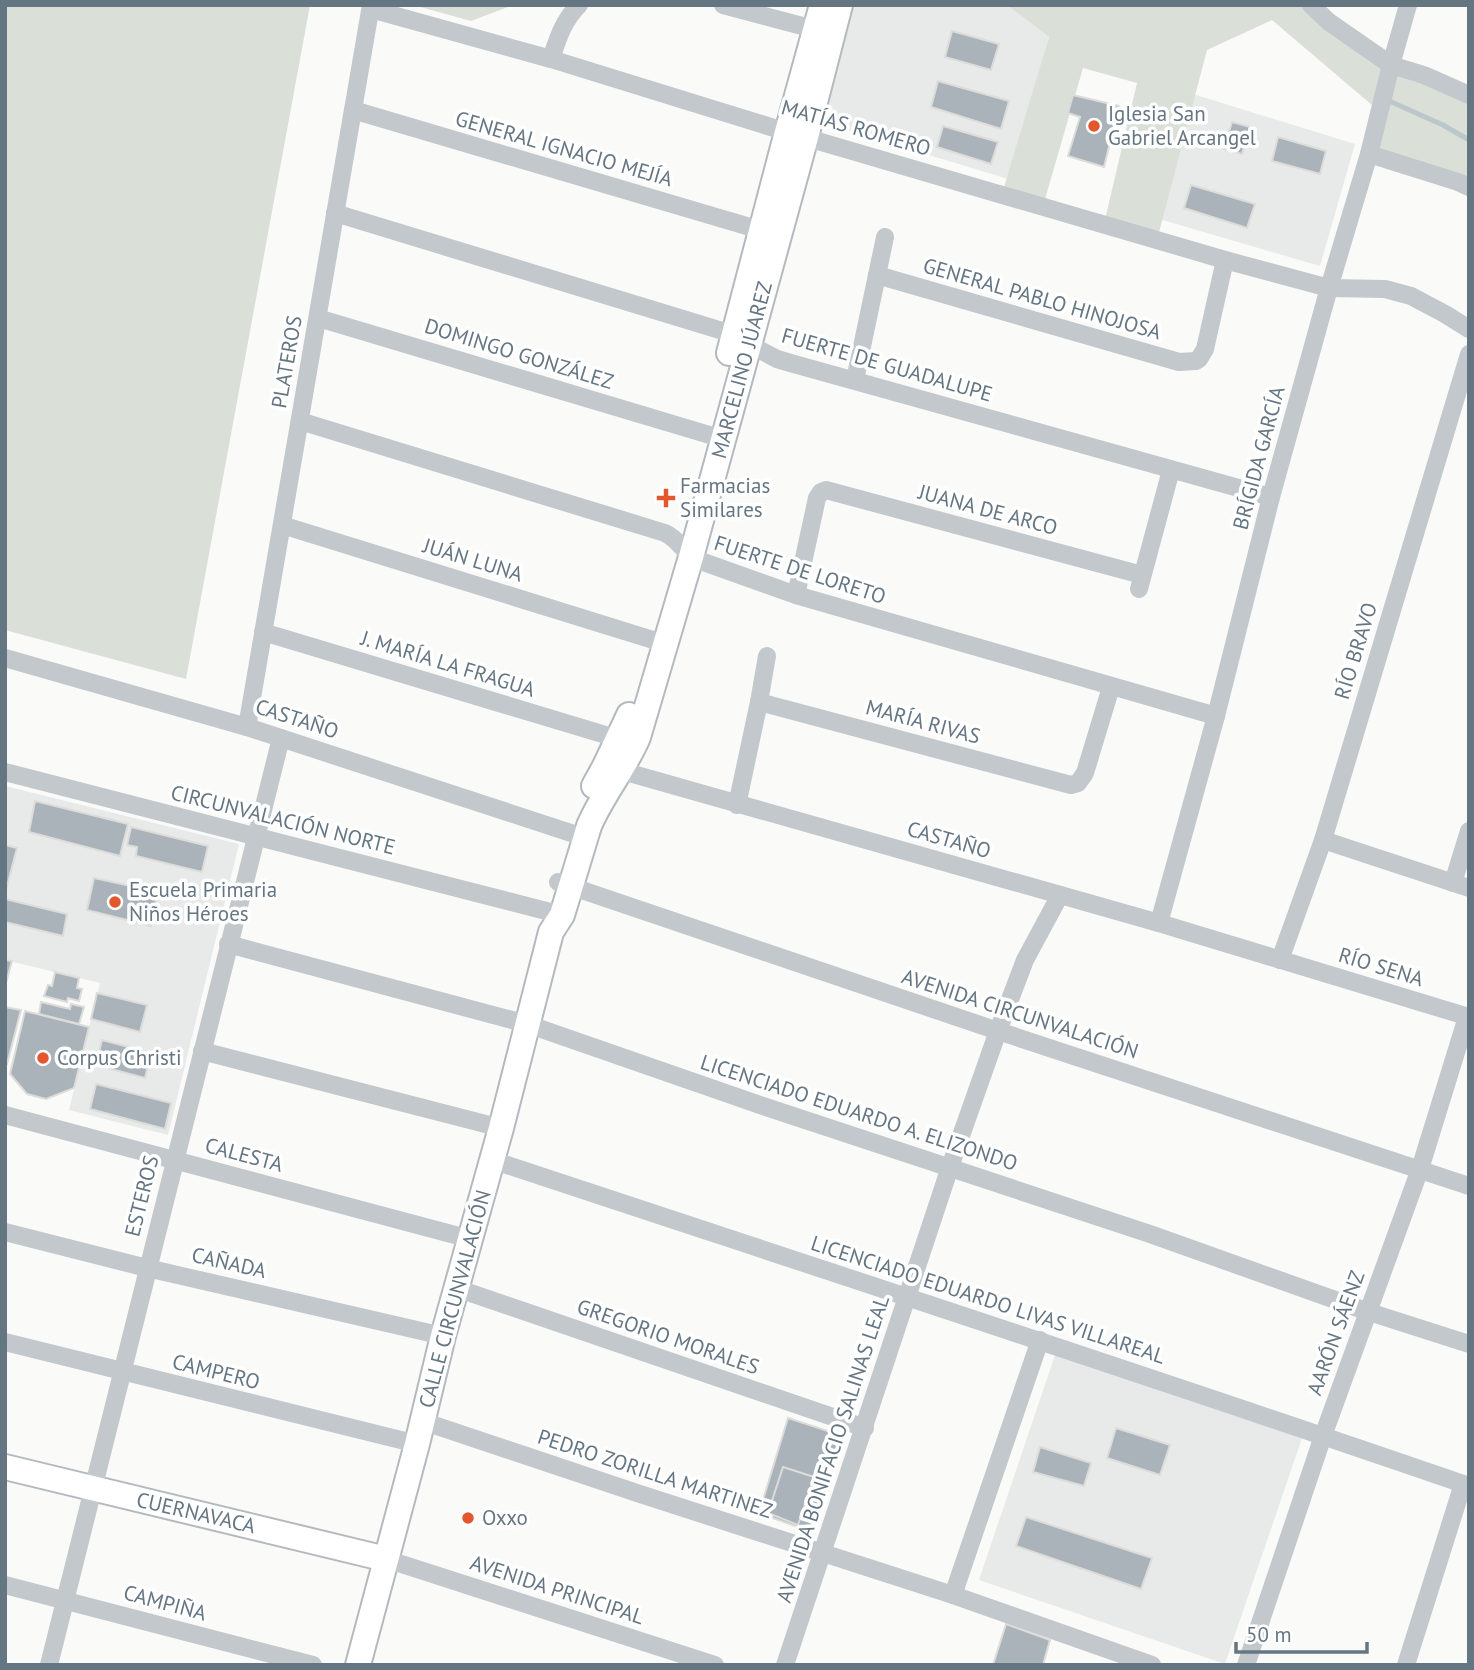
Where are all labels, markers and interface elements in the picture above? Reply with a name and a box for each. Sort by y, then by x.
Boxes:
street label: MATÍAS ROMERO [778,93,934,162]
place label: Iglesia San Gabriel Arcangel [1108,100,1256,151]
street label: GENERAL IGNACIO MEJÍA [452,105,676,193]
marker: Iglesia San Gabriel Arcangel [1086,118,1102,134]
street label: GENERAL PABLO HINOJOSA [920,252,1165,346]
street label: MARCELINO JÚAREZ [705,278,778,461]
street label: DOMINGO GONZÁLEZ [421,312,617,395]
street label: PLATEROS [265,313,308,410]
street label: FUERTE DE GUADALUPE [779,321,996,408]
street label: BRÍGIDA GARCÍA [1226,383,1291,532]
place label: Farmacias Similares [680,472,770,523]
street label: JUANA DE ARCO [915,478,1061,541]
marker: Farmacias Similares [658,490,674,506]
street label: FUERTE DE LORETO [711,529,889,610]
street label: JUÁN LUNA [419,531,527,588]
street label: RÍO BRAVO [1328,599,1383,703]
street label: J. MARÍA LA FRAGUA [357,624,539,703]
street label: CASTAÑO [252,692,342,745]
street label: MARÍA RIVAS [863,693,983,750]
street label: CIRCUNVALACIÓN NORTE [168,779,398,860]
street label: CASTAÑO [904,815,994,864]
place label: Escuela Primaria Niños Héroes [129,876,277,927]
marker: Escuela Primaria Niños Héroes [107,894,123,910]
street label: RÍO SENA [1335,941,1428,992]
street label: AVENIDA CIRCUNVALACIÓN [898,963,1142,1065]
place label: Corpus Christi [57,1044,182,1071]
street label: LICENCIADO EDUARDO A. ELIZONDO [697,1048,1021,1177]
marker: Corpus Christi [35,1050,51,1066]
street label: CALESTA [202,1131,287,1178]
street label: ESTEROS [118,1153,165,1239]
street label: CALLE CIRCUNVALACIÓN [412,1187,497,1411]
street label: LICENCIADO EDUARDO LIVAS VILLAREAL [808,1229,1169,1370]
street label: CAÑADA [189,1241,270,1284]
street label: AARÓN SÁENZ [1301,1267,1371,1399]
street label: AVENIDA BONIFACIO SALINAS LEAL [770,1292,895,1606]
street label: GREGORIO MORALES [574,1293,763,1380]
street label: CAMPERO [170,1348,263,1395]
street label: PEDRO ZORILLA MARTINEZ [534,1423,776,1524]
street label: CUERNAVACA [134,1486,259,1539]
place label: Oxxo [482,1504,528,1531]
marker: Oxxo [460,1510,476,1526]
street label: AVENIDA PRINCIPAL [467,1549,648,1630]
street label: CAMPIÑA [121,1579,210,1627]
scale bar [1236,1610,1367,1654]
text: 50 m [1246,1621,1292,1648]

